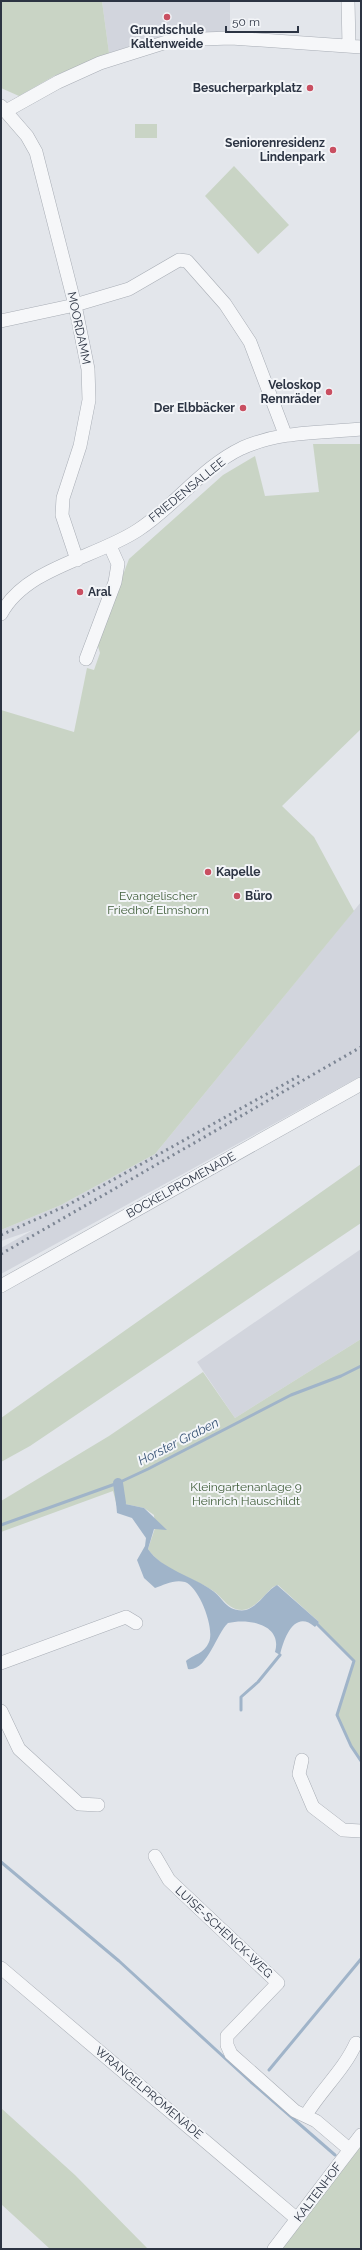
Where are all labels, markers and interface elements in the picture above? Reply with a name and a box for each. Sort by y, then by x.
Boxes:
scale bar [226,8,298,34]
marker: Grundschule Kaltenweide [162,12,172,22]
text: 50 m [232,15,260,29]
place label: Grundschule Kaltenweide [130,23,204,51]
place label: Besucherparkplatz [193,81,302,95]
marker: Besucherparkplatz [305,83,315,93]
place label: Seniorenresidenz Lindenpark [225,136,325,164]
marker: Seniorenresidenz Lindenpark [328,145,338,155]
street label: MOORDAMM [64,290,94,366]
place label: Veloskop Rennräder [260,378,321,406]
marker: Veloskop Rennräder [324,387,334,397]
place label: Der Elbbäcker [154,401,235,415]
marker: Der Elbbäcker [238,403,248,413]
street label: FRIEDENSALLEE [146,455,228,525]
place label: Aral [88,585,112,599]
marker: Aral [75,587,85,597]
place label: Kapelle [216,865,260,879]
marker: Kapelle [203,867,213,877]
park label: Evangelischer Friedhof Elmshorn [107,889,209,917]
place label: Büro [245,889,272,903]
marker: Büro [232,891,242,901]
street label: BOCKELPROMENADE [124,1149,238,1221]
water label: Horster Graben [135,1415,221,1468]
park label: Kleingartenanlage 9 Heinrich Hauschildt [190,1480,302,1508]
street label: LUISE-SCHENCK-WEG [172,1883,276,1981]
street label: WRANGELPROMENADE [92,2044,206,2142]
street label: KALTENHOF [291,2160,345,2224]

